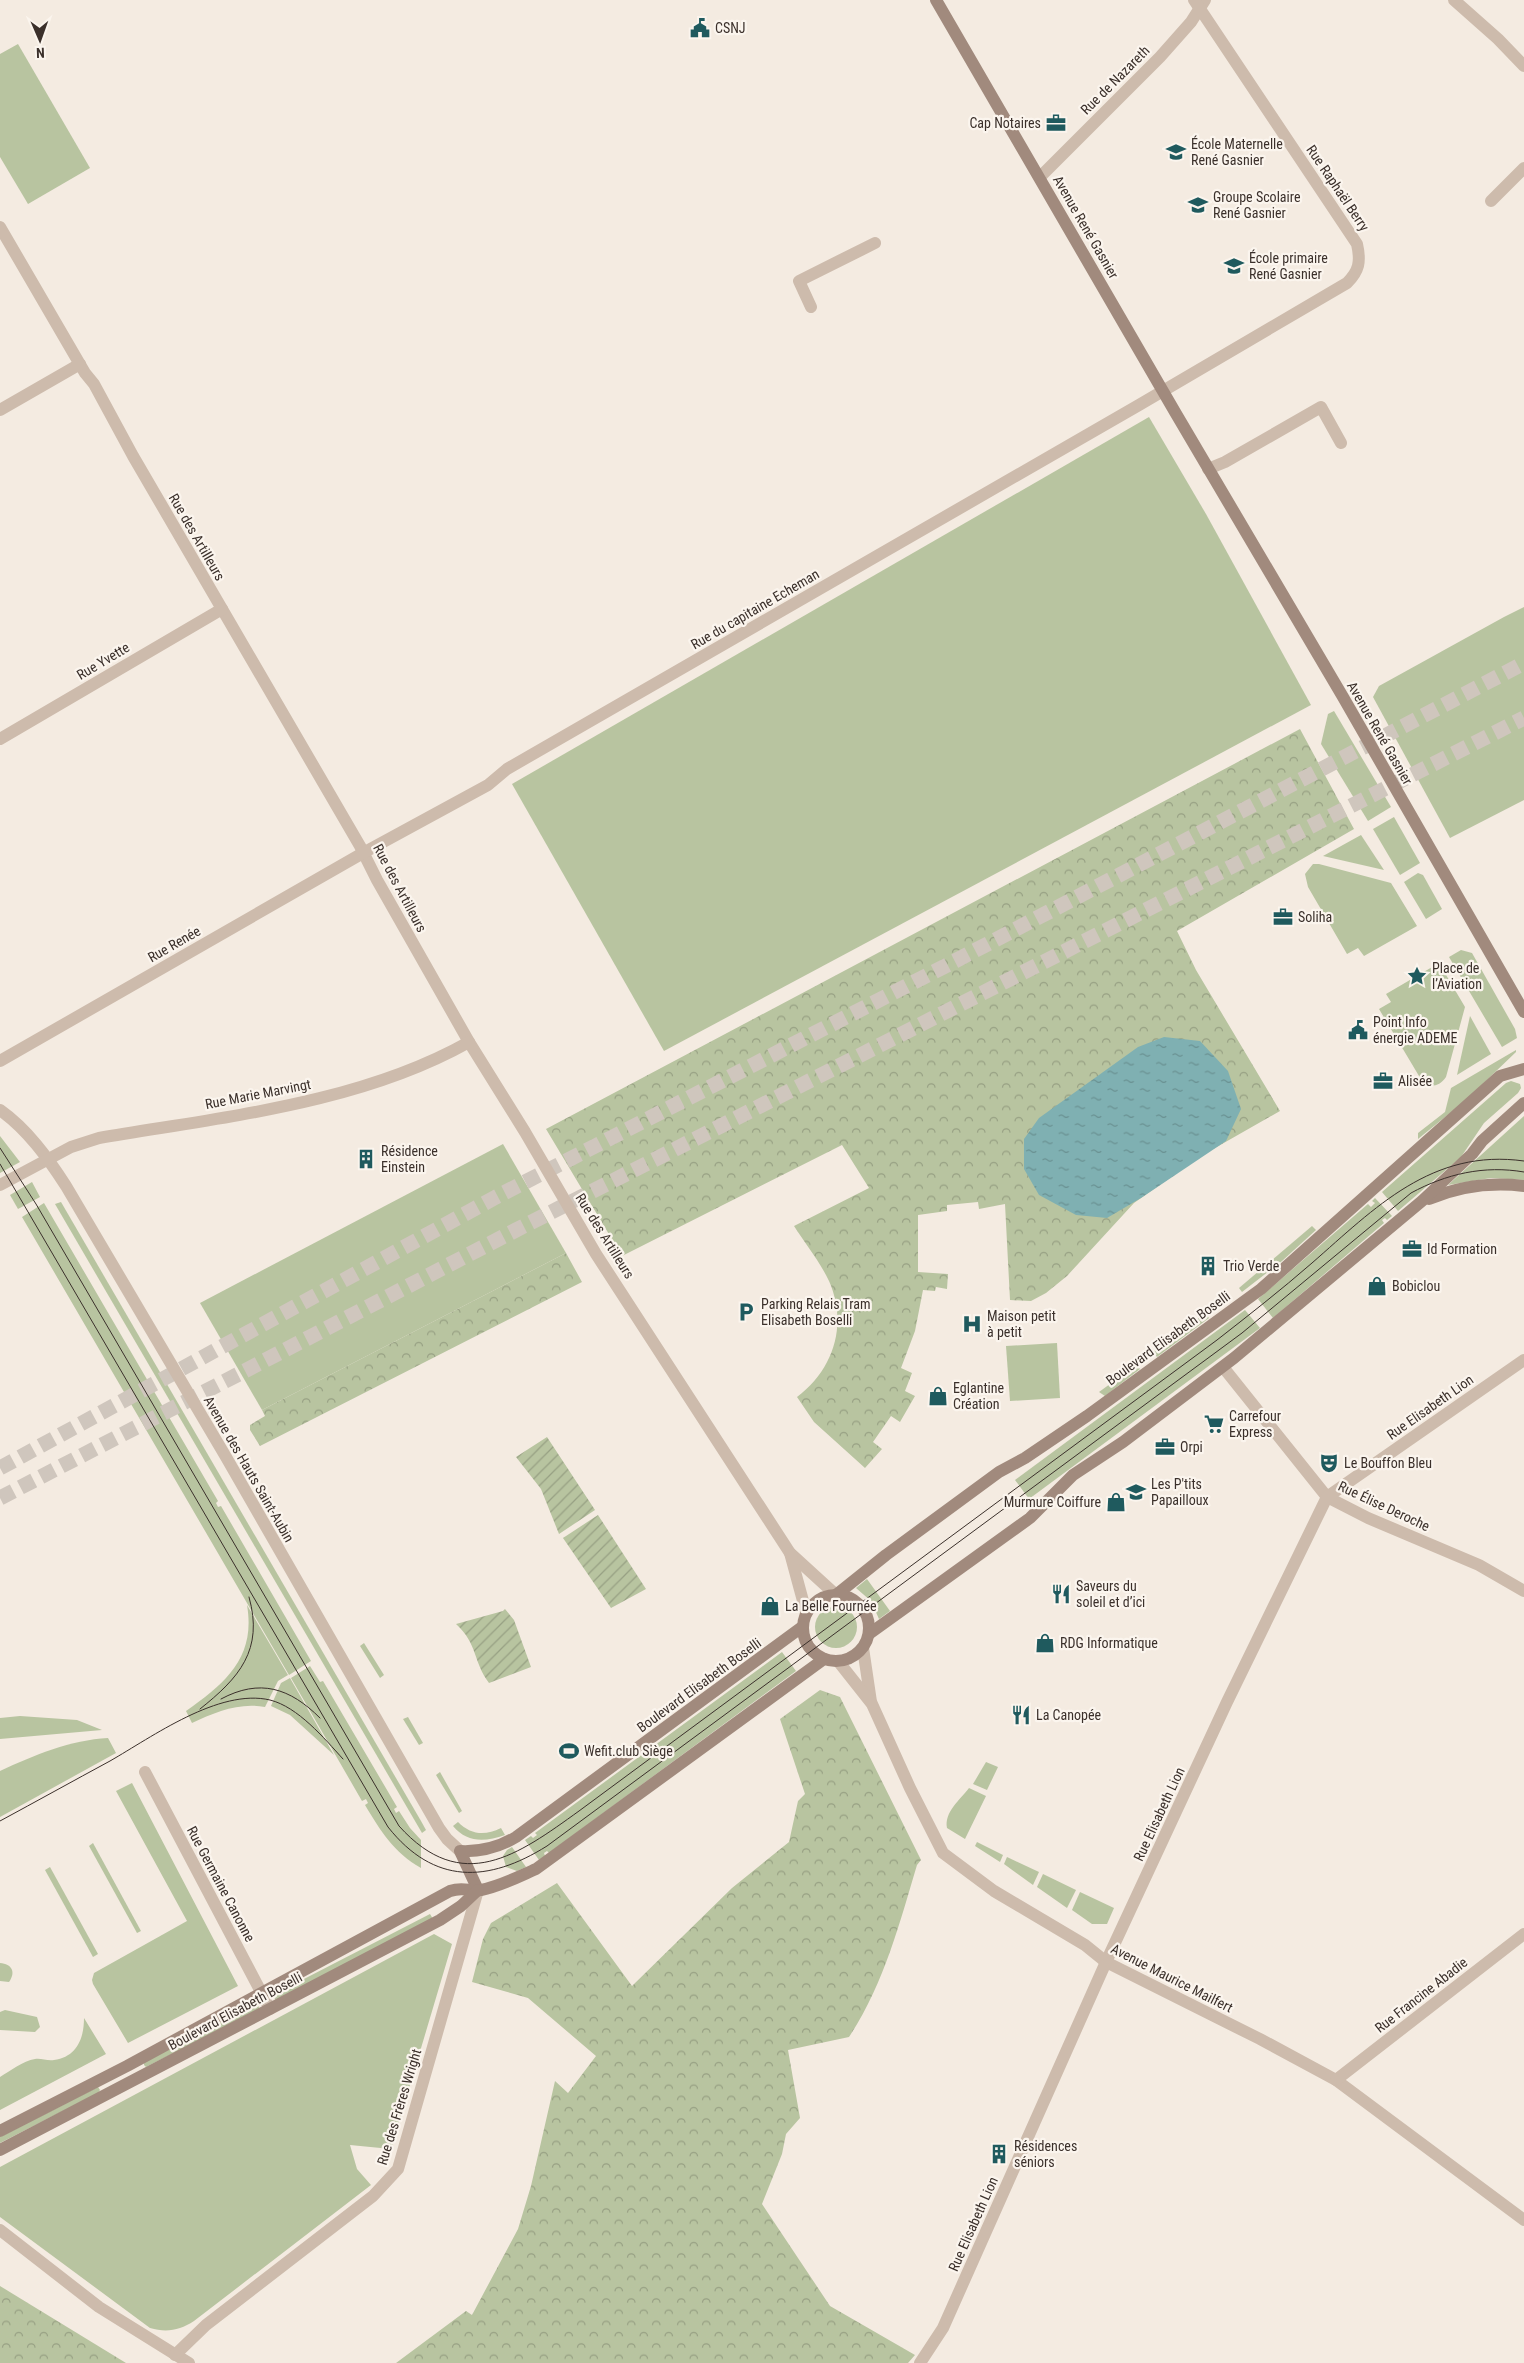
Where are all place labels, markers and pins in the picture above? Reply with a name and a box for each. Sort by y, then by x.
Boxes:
public building icon: CSNJ [689,17,711,39]
place label: CSNJ [715,20,746,36]
office icon: Cap Notaires [1045,112,1067,134]
place label: Cap Notaires [969,115,1041,131]
place label: École Maternelle René Gasnier [1191,135,1283,168]
school or university icon: École Maternelle René Gasnier [1165,141,1187,163]
place label: Groupe Scolaire René Gasnier [1213,189,1301,221]
school or university icon: Groupe Scolaire René Gasnier [1187,194,1209,216]
place label: École primaire René Gasnier [1249,249,1328,282]
school or university icon: École primaire René Gasnier [1223,255,1245,277]
office icon: Soliha [1272,906,1294,928]
place label: Soliha [1298,909,1332,925]
place label: Place de l’Aviation [1432,960,1482,992]
place icon: Place de l’Aviation [1406,965,1428,987]
place label: Point Info énergie ADEME [1373,1014,1458,1046]
public building icon: Point Info énergie ADEME [1347,1019,1369,1041]
office icon: Alisée [1372,1070,1394,1092]
place label: Alisée [1398,1073,1432,1089]
place label: Résidence Einstein [381,1143,438,1175]
building icon: Résidence Einstein [355,1148,377,1170]
office icon: Id Formation [1401,1238,1423,1260]
place label: Id Formation [1427,1241,1497,1257]
building icon: Trio Verde [1197,1255,1219,1277]
place label: Trio Verde [1223,1258,1280,1274]
shop icon: Bobiclou [1366,1275,1388,1297]
place label: Bobiclou [1392,1278,1440,1294]
place label: Parking Relais Tram Elisabeth Boselli [761,1296,871,1328]
parking icon: Parking Relais Tram Elisabeth Boselli [735,1301,757,1323]
place label: Maison petit à petit [987,1308,1056,1340]
hospital icon: Maison petit à petit [961,1313,983,1335]
place label: Eglantine Création [953,1380,1005,1412]
shop icon: Eglantine Création [927,1385,949,1407]
place label: Carrefour Express [1229,1408,1281,1440]
supermarket icon: Carrefour Express [1203,1413,1225,1435]
office icon: Orpi [1154,1436,1176,1458]
place label: Orpi [1180,1439,1203,1455]
theatre icon: Le Bouffon Bleu [1318,1452,1340,1474]
place label: Le Bouffon Bleu [1344,1455,1432,1471]
place label: Les P'tits Papailloux [1151,1476,1209,1508]
school or university icon: Les P'tits Papailloux [1125,1481,1147,1503]
shop icon: Murmure Coiffure [1105,1491,1127,1513]
place label: Murmure Coiffure [1004,1494,1101,1510]
place label: Saveurs du soleil et d’ici [1076,1578,1145,1610]
restaurant icon: Saveurs du soleil et d’ici [1050,1583,1072,1605]
shop icon: La Belle Fournée [759,1595,781,1617]
place label: La Belle Fournée [785,1598,877,1614]
shop icon: RDG Informatique [1034,1632,1056,1654]
place label: RDG Informatique [1060,1635,1158,1651]
restaurant icon: La Canopée [1010,1704,1032,1726]
place label: La Canopée [1036,1707,1101,1723]
sports icon: Wefit.club Siège [558,1740,580,1762]
place label: Wefit.club Siège [584,1743,673,1759]
place label: Résidences séniors [1014,2138,1077,2170]
building icon: Résidences séniors [988,2143,1010,2165]

